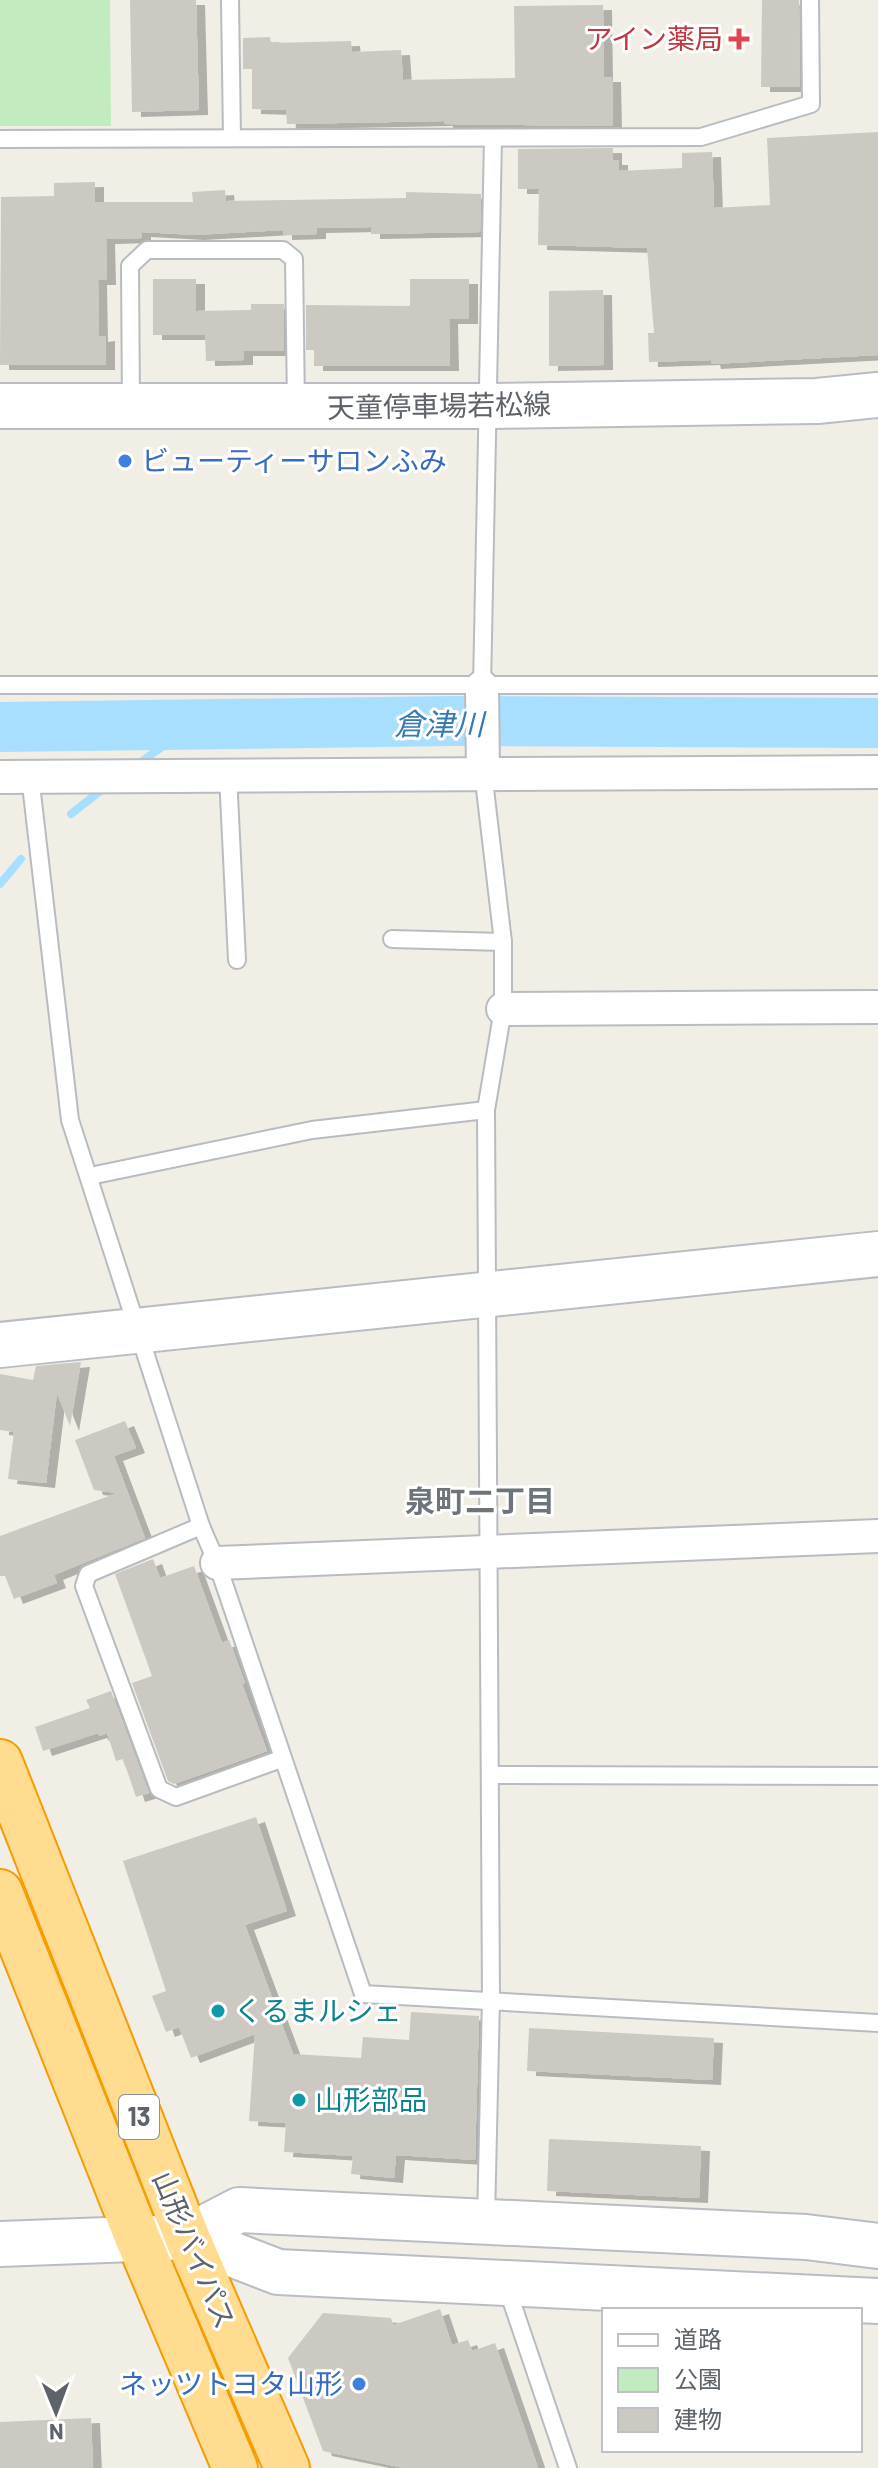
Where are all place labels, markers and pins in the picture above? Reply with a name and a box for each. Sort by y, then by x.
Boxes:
place label: アイン薬局 [584,21,723,55]
marker: アイン薬局 [730,30,748,48]
place label: ビューティーサロンふみ [141,443,447,477]
marker: ビューティーサロンふみ [116,452,134,470]
place label: くるまルシェ [234,1993,401,2027]
marker: くるまルシェ [209,2002,227,2020]
place label: 山形部品 [315,2082,427,2116]
marker: 山形部品 [290,2091,308,2109]
place label: ネッツトヨタ山形 [119,2366,343,2400]
marker: ネッツトヨタ山形 [350,2375,368,2393]

